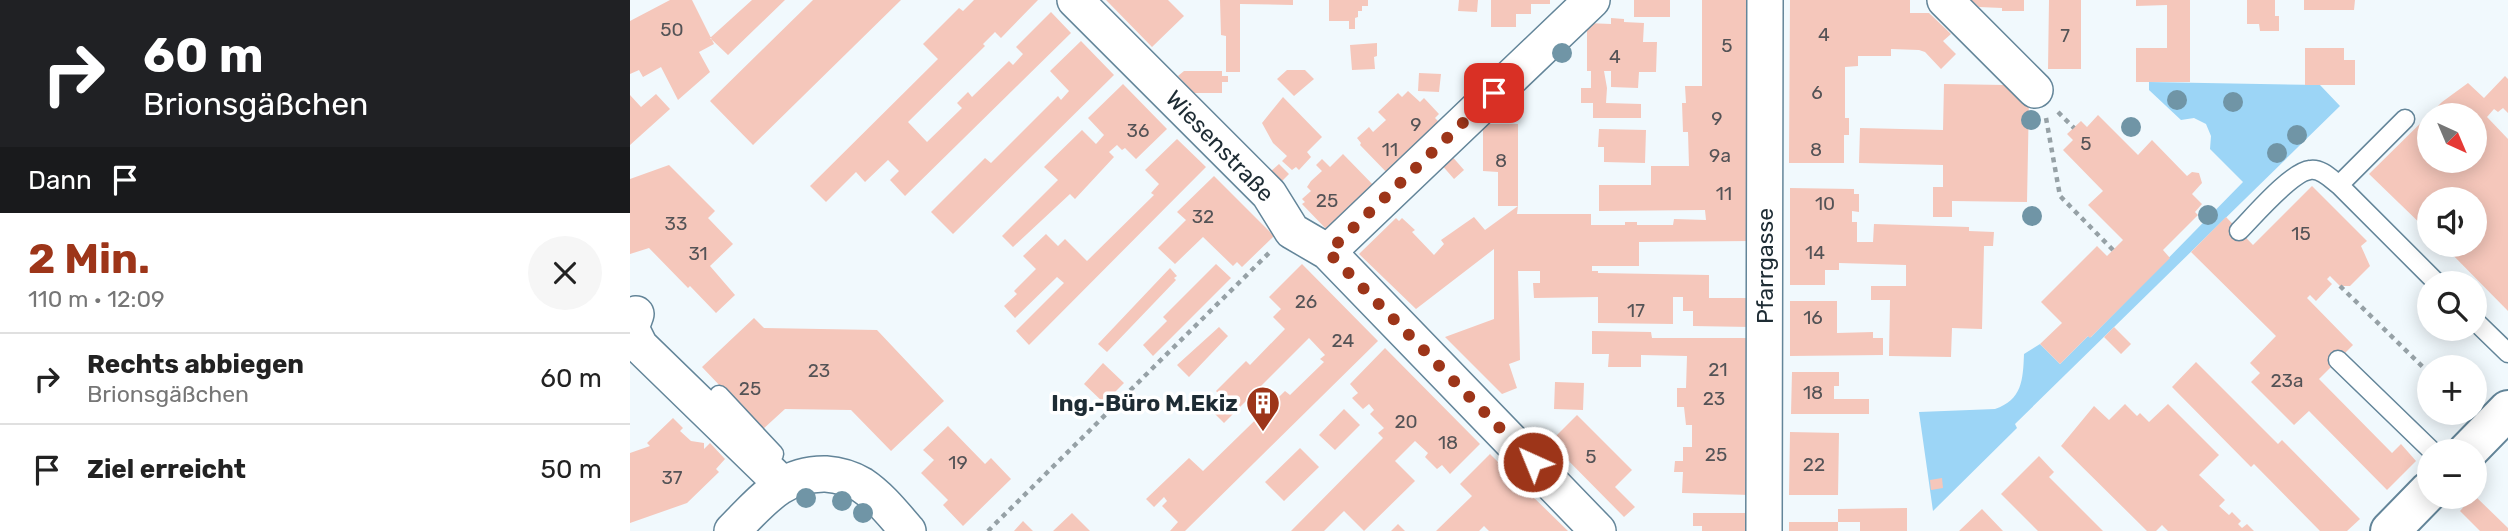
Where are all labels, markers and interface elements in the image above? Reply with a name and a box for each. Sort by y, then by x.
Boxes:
house number: 50 [660,18,684,41]
house number: 4 [1818,23,1830,46]
house number: 7 [2060,24,2070,47]
text: 60 m [143,26,264,84]
icon: right [28,28,119,119]
house number: 5 [1721,34,1733,57]
house number: 4 [1609,45,1621,68]
pin [1464,63,1524,123]
icon: arrive [1475,74,1513,112]
house number: 6 [1811,81,1823,104]
text: Brionsgäßchen [143,85,368,123]
street label: Wiesenstraße [1160,85,1280,207]
north arrow [2417,103,2487,173]
map controls [2417,103,2487,509]
house number: 9 [1711,107,1723,130]
house number: 9 [1410,113,1422,136]
house number: 36 [1127,119,1149,142]
house number: 5 [2080,132,2092,155]
house number: 11 [1382,138,1398,161]
house number: 8 [1810,138,1822,161]
house number: 9a [1709,144,1731,167]
house number: 8 [1495,149,1507,172]
icon: arrive [106,161,144,199]
text: Dann [28,165,92,196]
house number: 11 [1716,182,1732,205]
button: sound [2417,187,2487,257]
house number: 25 [1316,189,1338,212]
house number: 10 [1815,192,1835,215]
house number: 32 [1192,205,1214,228]
street label: Pfarrgasse [1751,208,1779,324]
house number: 33 [665,212,687,235]
house number: 15 [2291,222,2311,245]
text: 2 Min. [28,234,150,284]
button: close [528,236,602,310]
house number: 14 [1805,241,1825,264]
house number: 31 [688,242,708,265]
button: search [2417,271,2487,341]
text: 110 m · 12:09 [28,285,165,313]
house number: 26 [1295,290,1317,313]
house number: 17 [1627,299,1645,322]
house number: 16 [1803,306,1823,329]
house number: 24 [1332,329,1355,352]
text: Rechts abbiegen [87,349,304,380]
button: + [2417,355,2487,425]
house number: 21 [1708,358,1728,381]
house number: 23 [808,359,830,382]
icon: right [28,360,66,398]
text: 60 m [540,363,602,394]
house number: 23a [2270,369,2304,392]
house number: 25 [739,377,761,400]
text: Brionsgäßchen [87,380,249,408]
house number: 18 [1803,381,1823,404]
building icon: Ing.-Büro M.Ekiz [1244,384,1282,433]
house number: 23 [1703,387,1725,410]
place label: Ing.-Büro M.Ekiz [1051,389,1238,417]
house number: 20 [1394,410,1418,433]
position arrow [1496,425,1570,499]
house number: 18 [1438,431,1458,454]
button: − [2417,439,2487,509]
house number: 25 [1705,443,1727,466]
house number: 5 [1585,445,1597,468]
icon: arrive [28,451,66,489]
house number: 19 [948,451,968,474]
house number: 22 [1803,453,1825,476]
text: Ziel erreicht [87,454,246,485]
text: 50 m [541,454,602,485]
house number: 37 [661,466,683,489]

